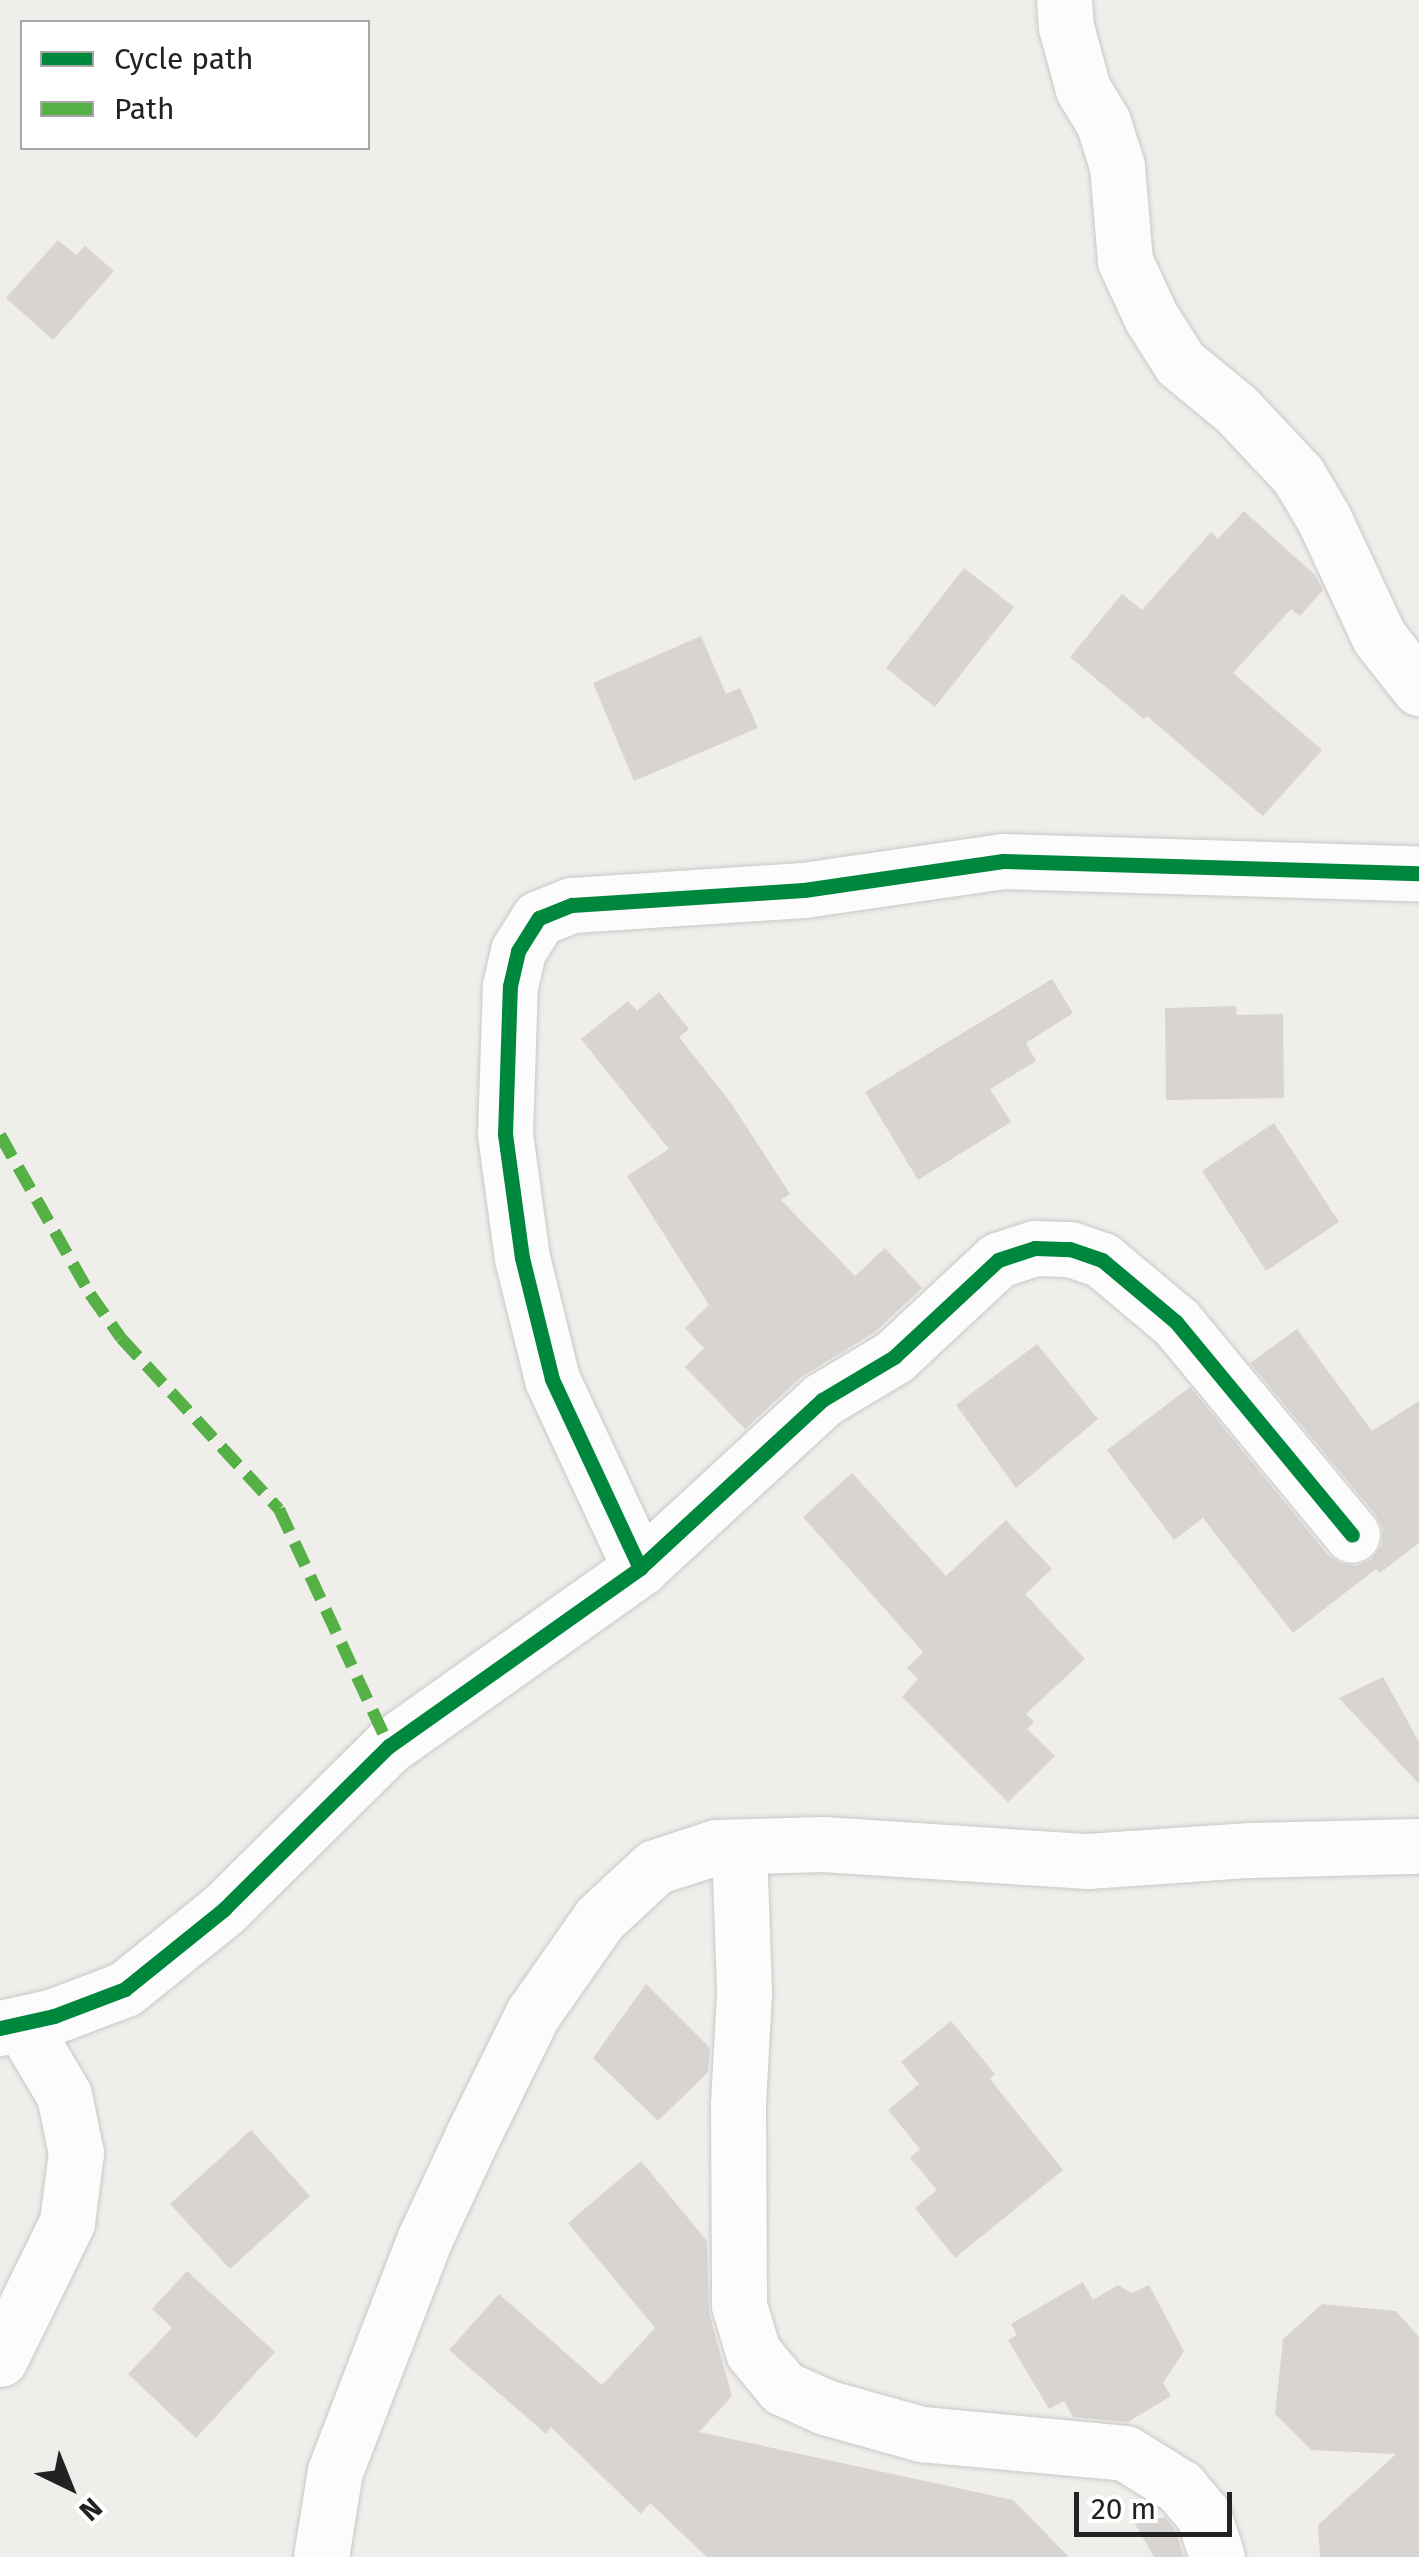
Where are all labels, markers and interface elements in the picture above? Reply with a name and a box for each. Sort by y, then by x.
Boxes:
legend [20,20,370,150]
text: Cycle path [114,41,253,77]
text: Path [114,91,175,127]
north arrow [20,2437,120,2537]
scale bar [1079,2472,1236,2534]
text: N [73,2491,109,2528]
text: 20 m [1091,2491,1156,2527]

